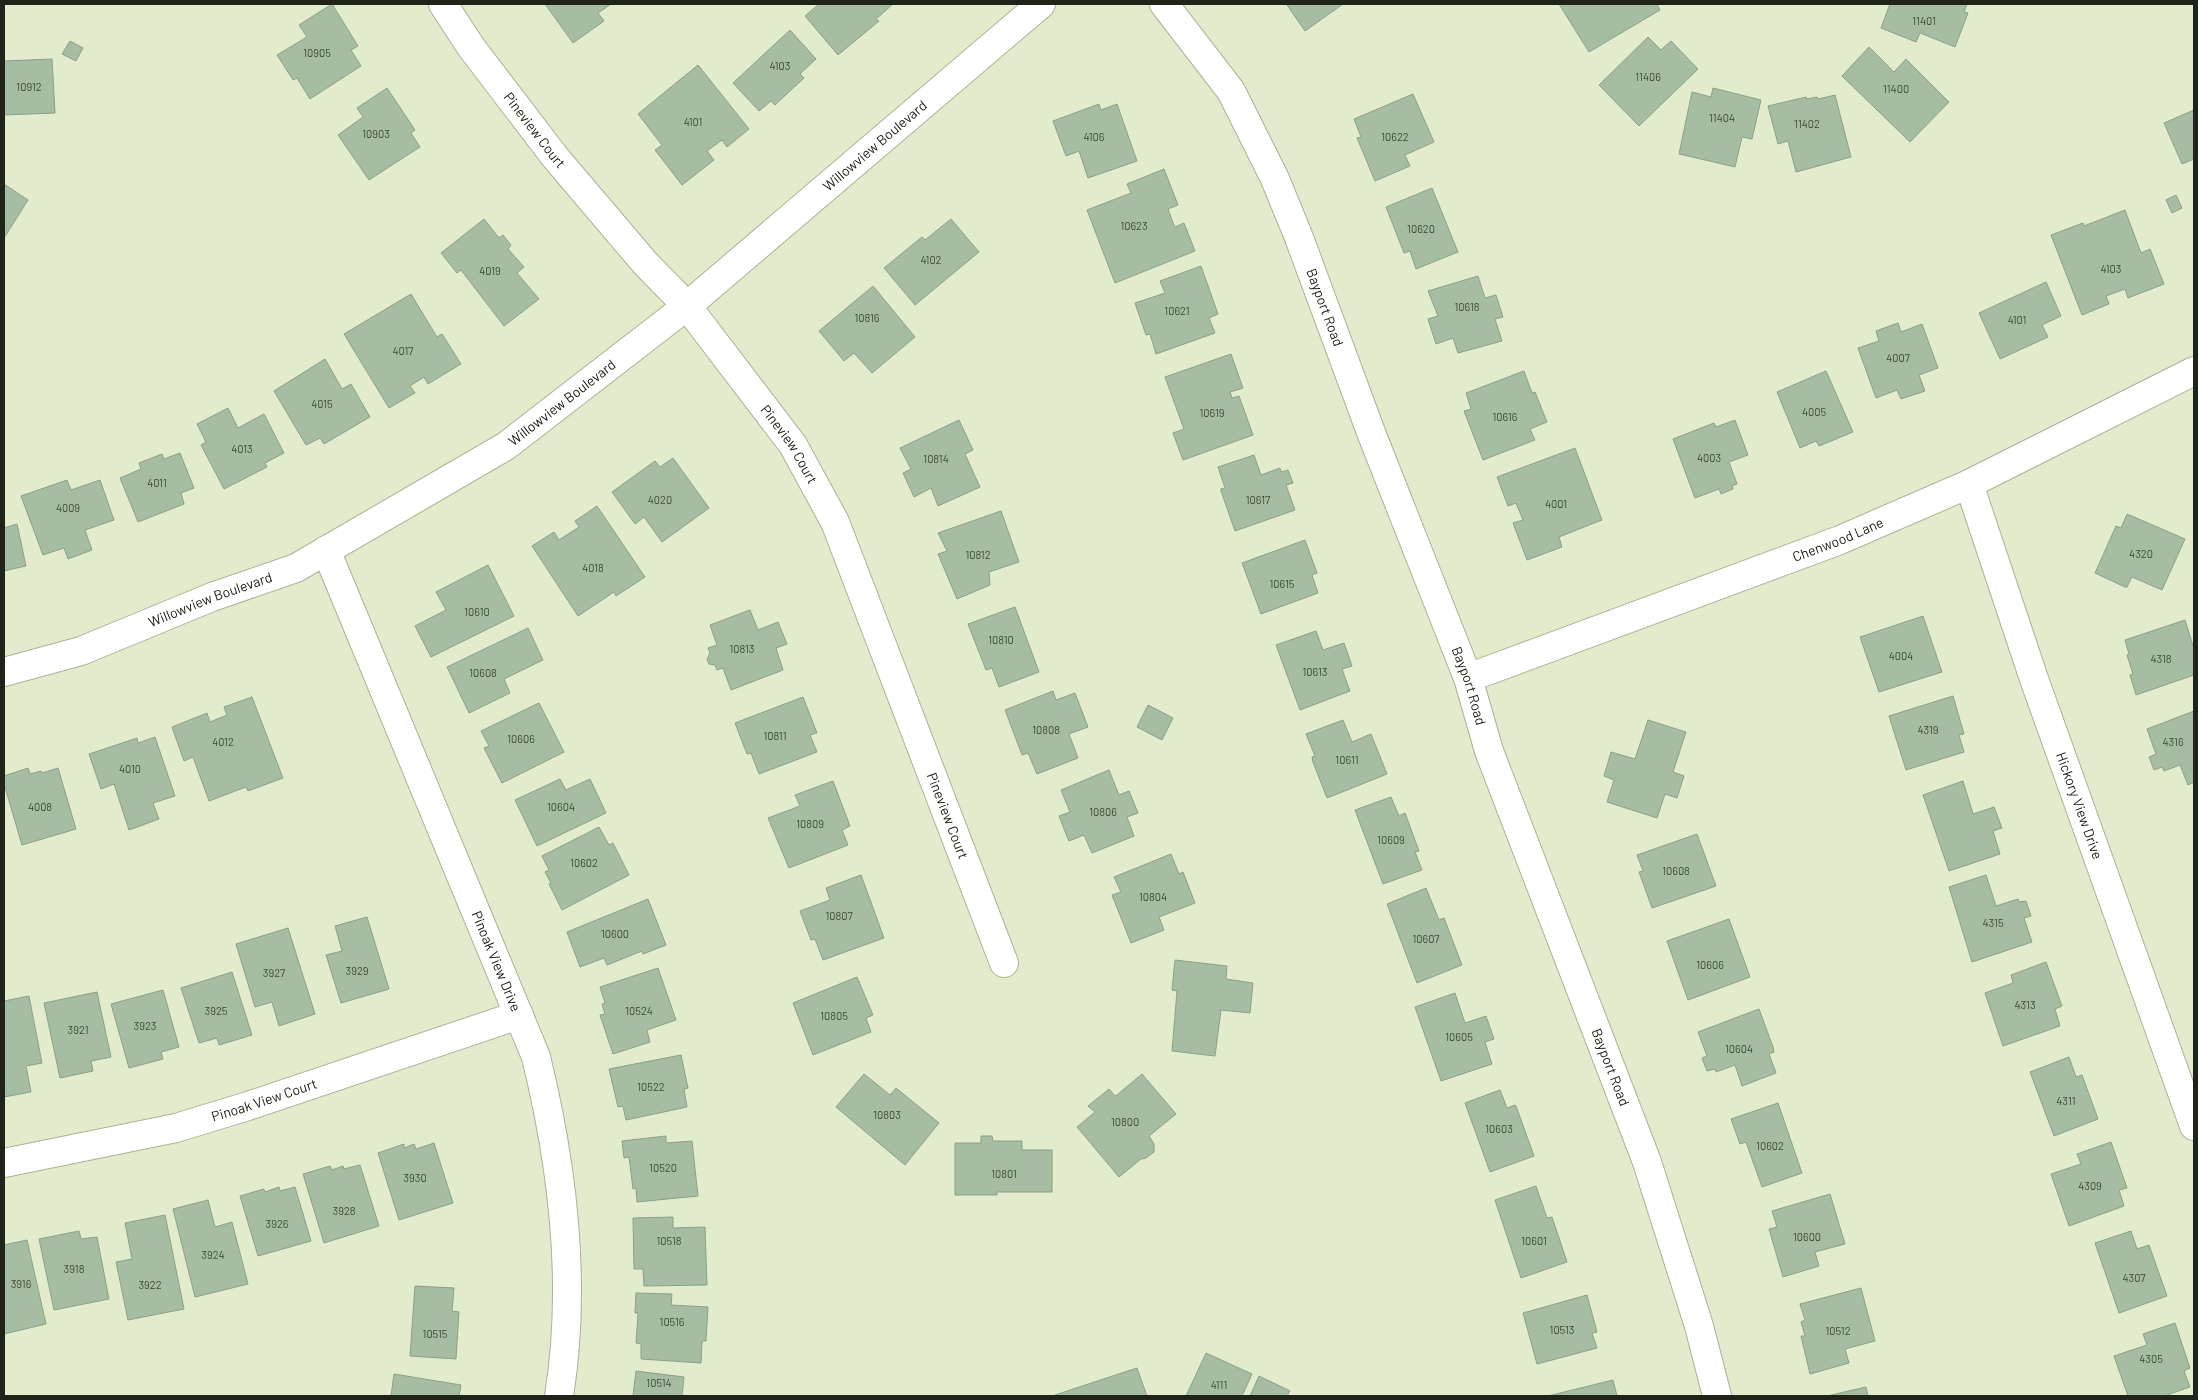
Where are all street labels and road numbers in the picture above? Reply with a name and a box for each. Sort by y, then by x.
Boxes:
street label: Pineview Court [501,89,570,171]
street label: Willowview Boulevard [819,96,930,194]
street label: Bayport Road [1303,266,1347,349]
street label: Willowview Boulevard [505,355,619,449]
street label: Pineview Court [757,401,821,486]
street label: Chenwood Lane [1790,513,1886,565]
street label: Willowview Boulevard [146,568,274,630]
street label: Bayport Road [1448,644,1490,727]
street label: Hickory View Drive [2053,750,2107,861]
street label: Pineview Court [924,770,972,861]
street label: Pinoak View Drive [468,908,525,1014]
street label: Bayport Road [1588,1026,1634,1108]
street label: Pinoak View Court [209,1074,319,1125]

